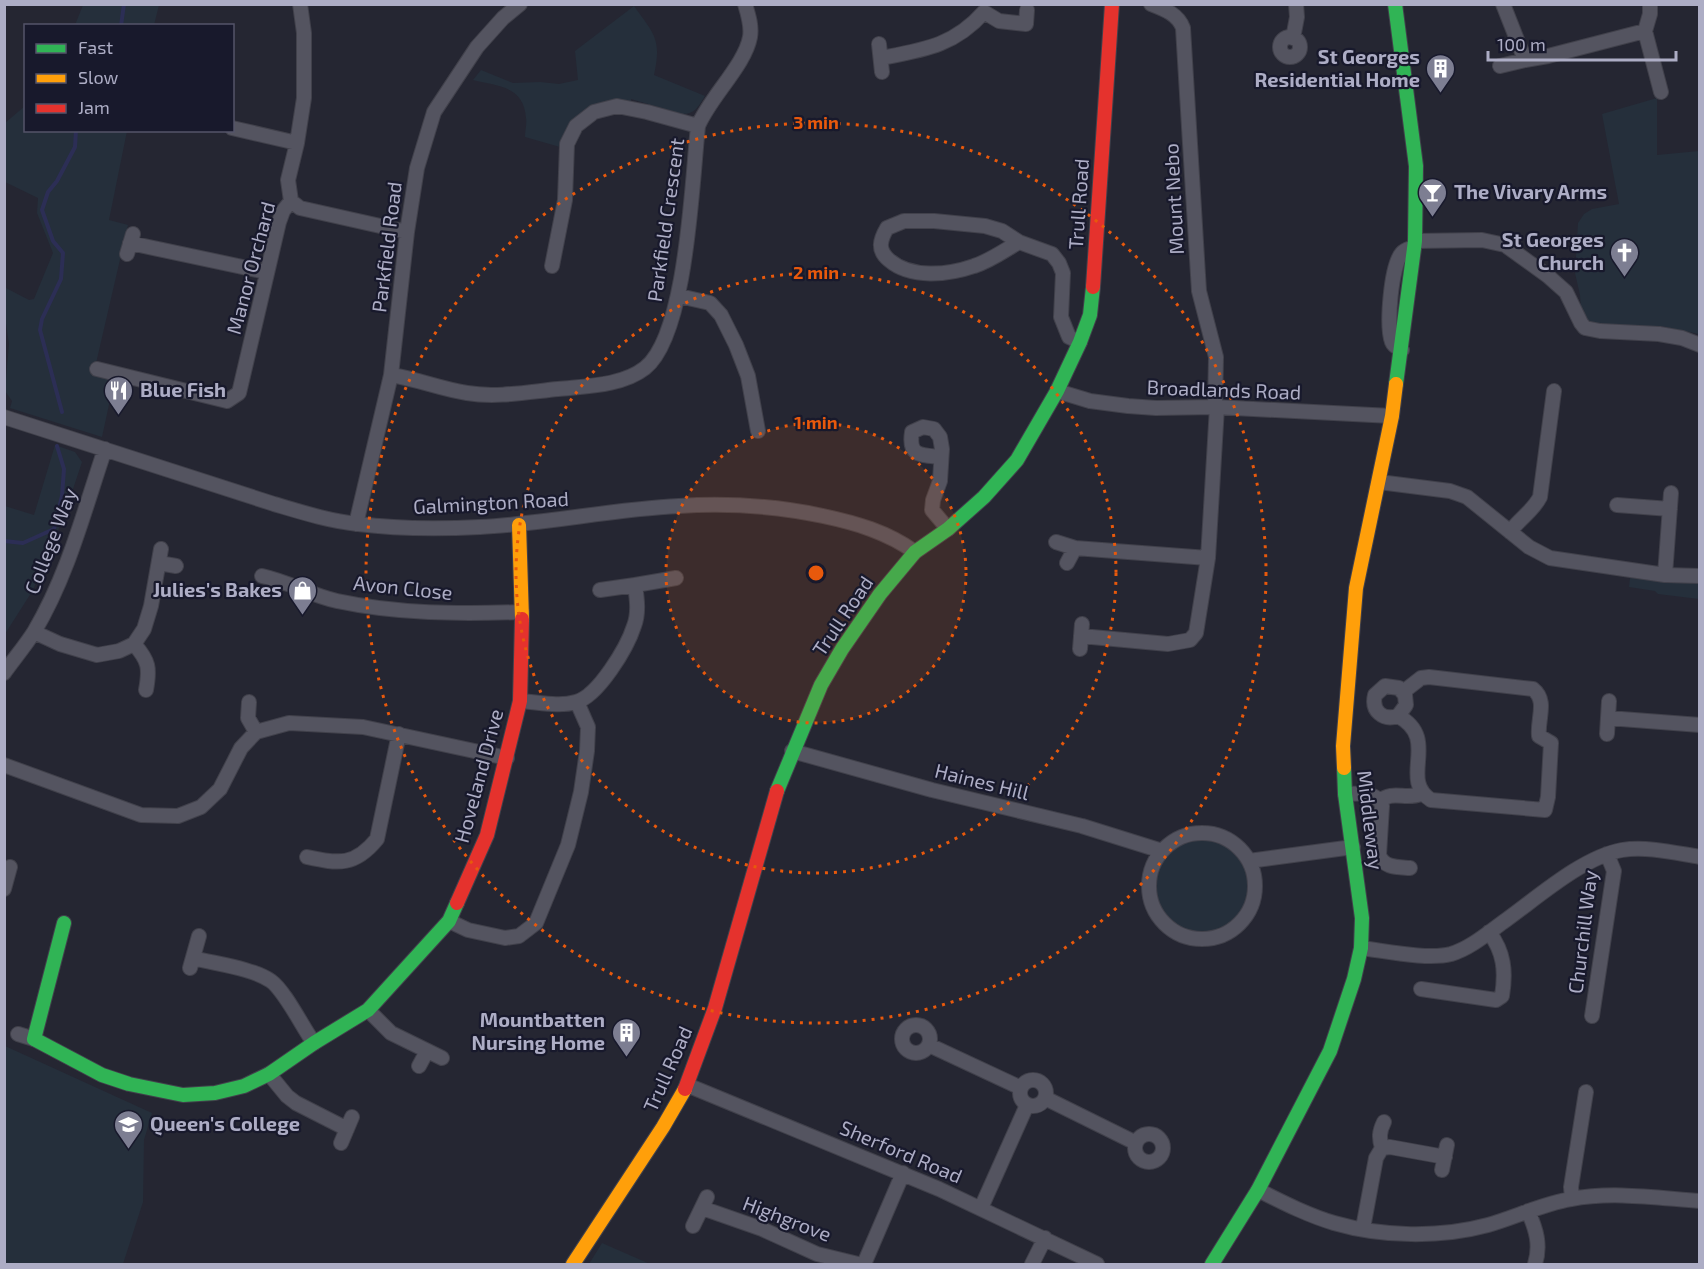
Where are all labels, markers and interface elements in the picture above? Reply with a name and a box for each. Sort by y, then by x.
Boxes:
legend [24,24,234,132]
scale bar [1488,24,1676,62]
text: 100 m [1497,33,1546,55]
text: Fast [78,36,113,58]
place label: St Georges Residential Home [1254,44,1420,91]
building icon: St Georges Residential Home [1425,52,1457,94]
text: Slow [78,66,119,88]
text: Jam [78,96,110,118]
text: 3 min [793,111,839,133]
street label: Parkfield Crescent [642,136,688,303]
street label: Mount Nebo [1158,143,1188,255]
street label: Trull Road [1063,158,1093,250]
bar icon: The Vivary Arms [1417,176,1449,218]
place label: The Vivary Arms [1454,179,1607,204]
street label: Parkfield Road [366,180,406,314]
street label: Manor Orchard [221,199,279,337]
place label: St Georges Church [1502,227,1604,274]
church icon: St Georges Church [1609,236,1641,278]
text: 2 min [793,261,839,283]
restaurant icon: Blue Fish [103,374,135,416]
street label: Broadlands Road [1146,374,1302,404]
place label: Blue Fish [140,377,226,401]
text: 1 min [794,411,838,433]
street label: College Way [19,484,81,597]
street label: Galmington Road [412,486,569,518]
centre of rings [806,563,826,583]
street label: Avon Close [352,570,454,604]
street label: Trull Road [807,571,878,660]
shop icon: Julies's Bakes [287,574,319,616]
place label: Julies's Bakes [153,577,282,601]
street label: Hoveland Drive [449,706,507,845]
street label: Haines Hill [933,758,1032,804]
street label: Middleway [1353,769,1389,871]
street label: Churchill Way [1563,868,1602,995]
place label: Mountbatten Nursing Home [472,1007,605,1054]
building icon: Mountbatten Nursing Home [610,1016,642,1058]
street label: Trull Road [638,1022,697,1115]
school or university icon: Queen's College [113,1108,145,1150]
place label: Queen's College [150,1111,300,1136]
street label: Sherford Road [837,1115,966,1188]
street label: Highgrove [740,1190,835,1246]

